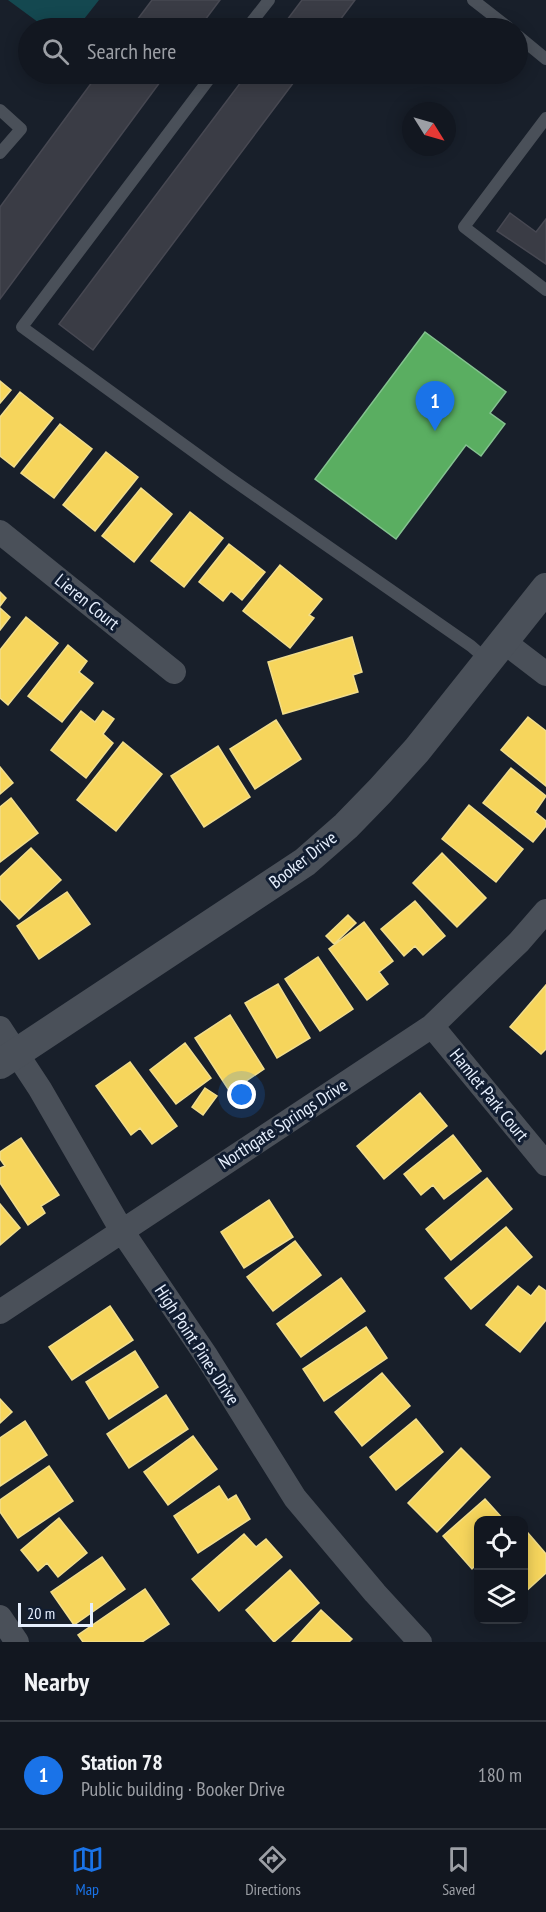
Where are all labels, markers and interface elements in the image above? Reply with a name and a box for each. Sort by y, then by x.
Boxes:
search box [18,18,528,84]
icon: search [39,35,72,68]
text: Search here [87,37,176,65]
north arrow [402,102,456,156]
pin: 1 [416,382,454,431]
street label: Lieren Court [50,569,124,635]
street label: Booker Drive [264,826,341,893]
street label: Hamlet Park Court [445,1044,534,1146]
street label: Northgate Springs Drive [214,1073,352,1174]
your location [227,1080,256,1109]
street label: High Point Pines Drive [150,1280,245,1409]
map controls [474,1516,528,1624]
button: locate [474,1516,528,1570]
button: layers [474,1570,528,1624]
scale bar [18,1600,93,1628]
text: 20 m [27,1603,55,1623]
text: Nearby [24,1665,89,1698]
text: Station 78 [81,1748,163,1776]
text: 1 [39,1762,48,1788]
text: 180 m [478,1762,522,1788]
text: Public building · Booker Drive [81,1776,285,1802]
tab: Map [71,1843,104,1899]
tab: Directions [245,1843,301,1899]
tab: Saved [442,1843,475,1899]

